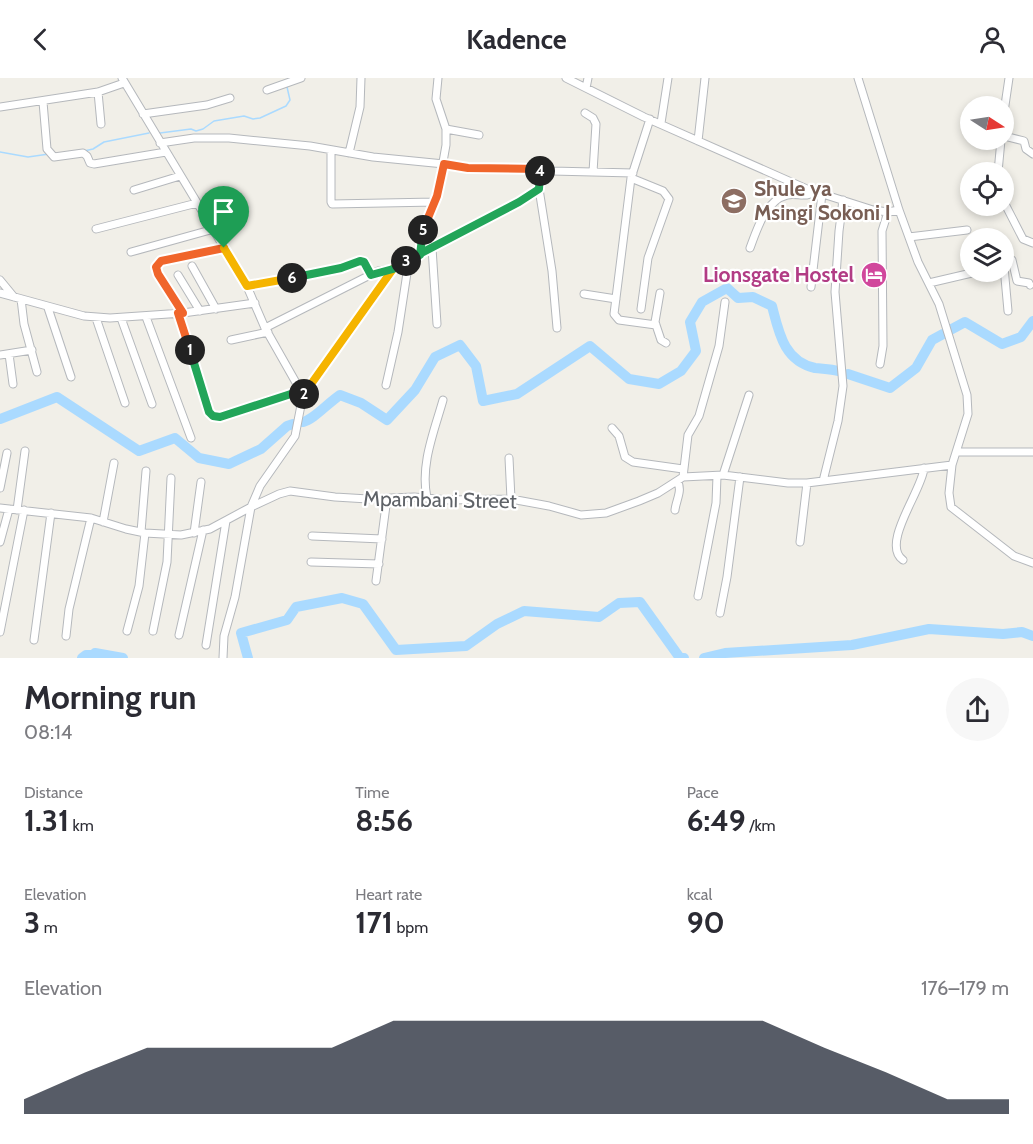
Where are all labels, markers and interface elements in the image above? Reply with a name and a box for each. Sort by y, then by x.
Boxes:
icon: back [24,23,57,56]
text: Kadence [466,23,567,56]
icon: person [976,23,1009,56]
north arrow [960,96,1014,150]
map controls [960,96,1014,282]
pin: 4 [525,156,555,186]
text: 4 [535,161,545,180]
button: locate [960,162,1014,216]
place label: Shule ya Msingi Sokoni I [754,176,891,225]
pin [198,186,249,248]
school or university icon: Shule ya Msingi Sokoni I [719,186,749,216]
icon: arrive [207,195,240,228]
pin: 5 [408,215,438,245]
text: 5 [419,220,427,239]
button: layers [960,228,1014,282]
pin: 3 [391,246,421,276]
text: 3 [402,251,410,270]
hotel icon: Lionsgate Hostel [859,260,889,290]
place label: Lionsgate Hostel [703,262,854,287]
pin: 6 [277,263,307,293]
text: 6 [288,268,297,287]
pin: 1 [175,335,205,365]
text: 1 [187,340,193,359]
pin: 2 [289,379,319,409]
text: 2 [300,384,308,403]
street label: Mpambani Street [363,486,517,513]
text: Morning run [24,677,196,717]
button: share [946,678,1009,741]
text: 08:14 [24,720,72,744]
text: Distance [24,783,83,802]
text: Time [355,783,389,802]
text: Pace [687,783,719,802]
text: 1.31 [24,802,69,839]
text: 8:56 [355,802,413,839]
text: 6:49 [687,802,746,839]
text: km [69,816,94,835]
text: /km [746,816,776,835]
text: Elevation [24,885,87,904]
text: Heart rate [355,885,422,904]
text: kcal [687,885,712,904]
text: 3 [24,904,40,941]
text: 171 [355,904,393,941]
text: 90 [687,904,725,941]
text: m [40,918,58,937]
text: bpm [393,918,428,937]
text: Elevation [24,976,102,1000]
text: 176–179 m [921,976,1009,1000]

